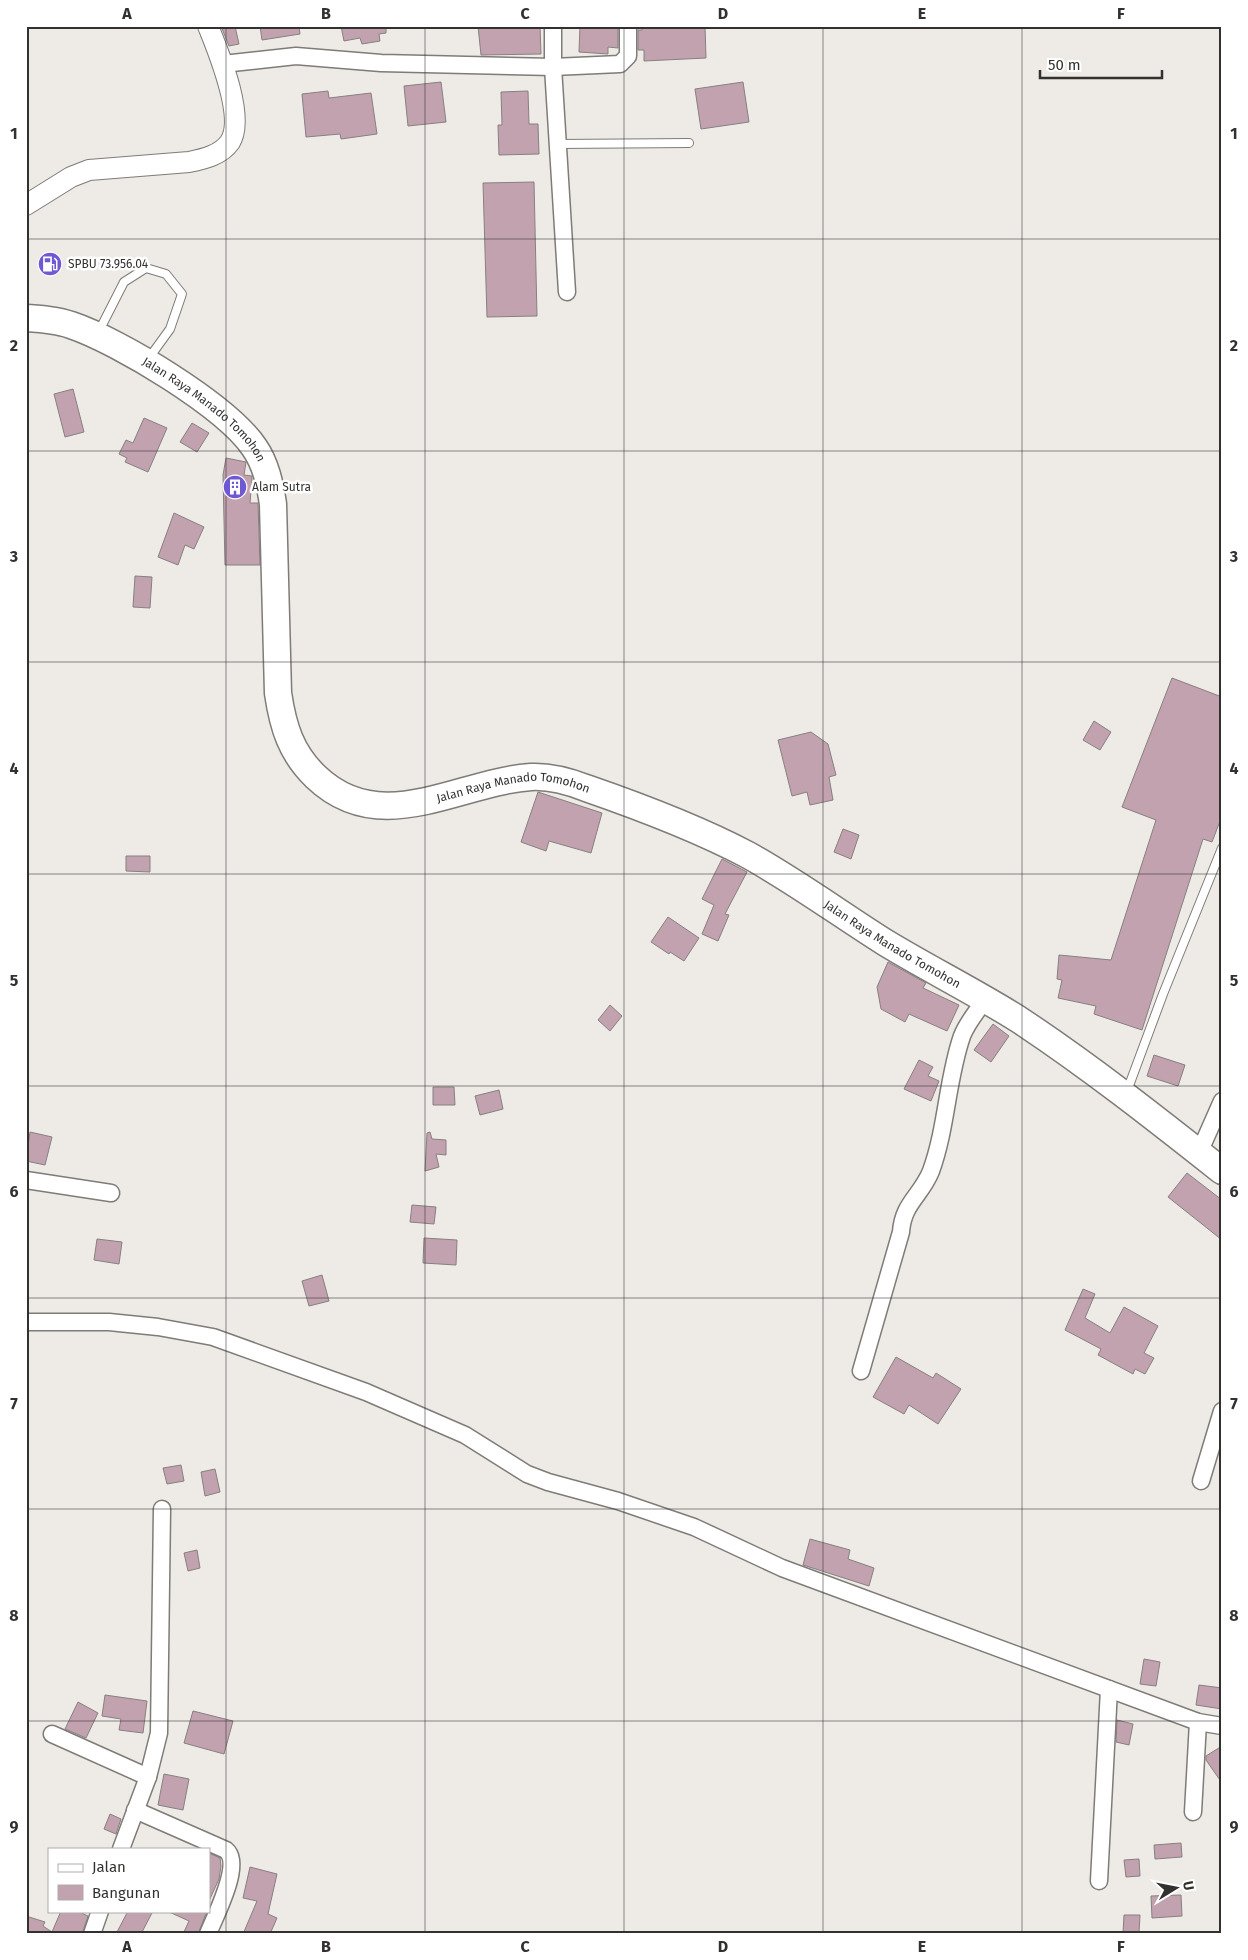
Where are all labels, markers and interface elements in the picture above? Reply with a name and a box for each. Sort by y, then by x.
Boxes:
text: A [121,4,132,23]
text: B [321,4,331,23]
text: C [520,4,530,23]
text: D [718,4,728,23]
text: E [918,4,926,23]
text: F [1117,4,1125,23]
scale bar [1040,48,1163,80]
text: 50 m [1048,56,1081,74]
text: 1 [10,124,18,143]
text: 1 [1230,124,1238,143]
fuel station icon: SPBU 73.956.04 [37,251,63,277]
place label: SPBU 73.956.04 [68,257,149,271]
text: 2 [10,336,18,355]
text: 2 [1230,336,1238,355]
street label: Jalan Raya Manado Tomohon [140,354,268,464]
building icon: Alam Sutra [222,474,248,500]
place label: Alam Sutra [252,480,311,494]
text: 3 [9,547,18,566]
text: 3 [1229,547,1238,566]
text: 4 [9,759,19,778]
text: 4 [1229,759,1239,778]
street label: Jalan Raya Manado Tomohon [435,770,592,805]
street label: Jalan Raya Manado Tomohon [822,897,963,991]
text: 5 [10,971,19,990]
text: 5 [1230,971,1239,990]
text: 6 [9,1182,19,1201]
text: 6 [1229,1182,1239,1201]
text: 7 [10,1394,18,1413]
text: 7 [1230,1394,1238,1413]
text: 8 [9,1606,19,1625]
text: 8 [1229,1606,1239,1625]
text: 9 [10,1817,19,1836]
text: 9 [1230,1817,1239,1836]
legend [48,1848,210,1912]
text: Jalan [92,1858,126,1876]
north arrow [1150,1862,1200,1912]
text: U [1179,1880,1197,1892]
text: Bangunan [92,1884,160,1902]
text: A [121,1937,132,1956]
text: B [321,1937,331,1956]
text: C [520,1937,530,1956]
text: D [718,1937,728,1956]
text: E [918,1937,926,1956]
text: F [1117,1937,1125,1956]

